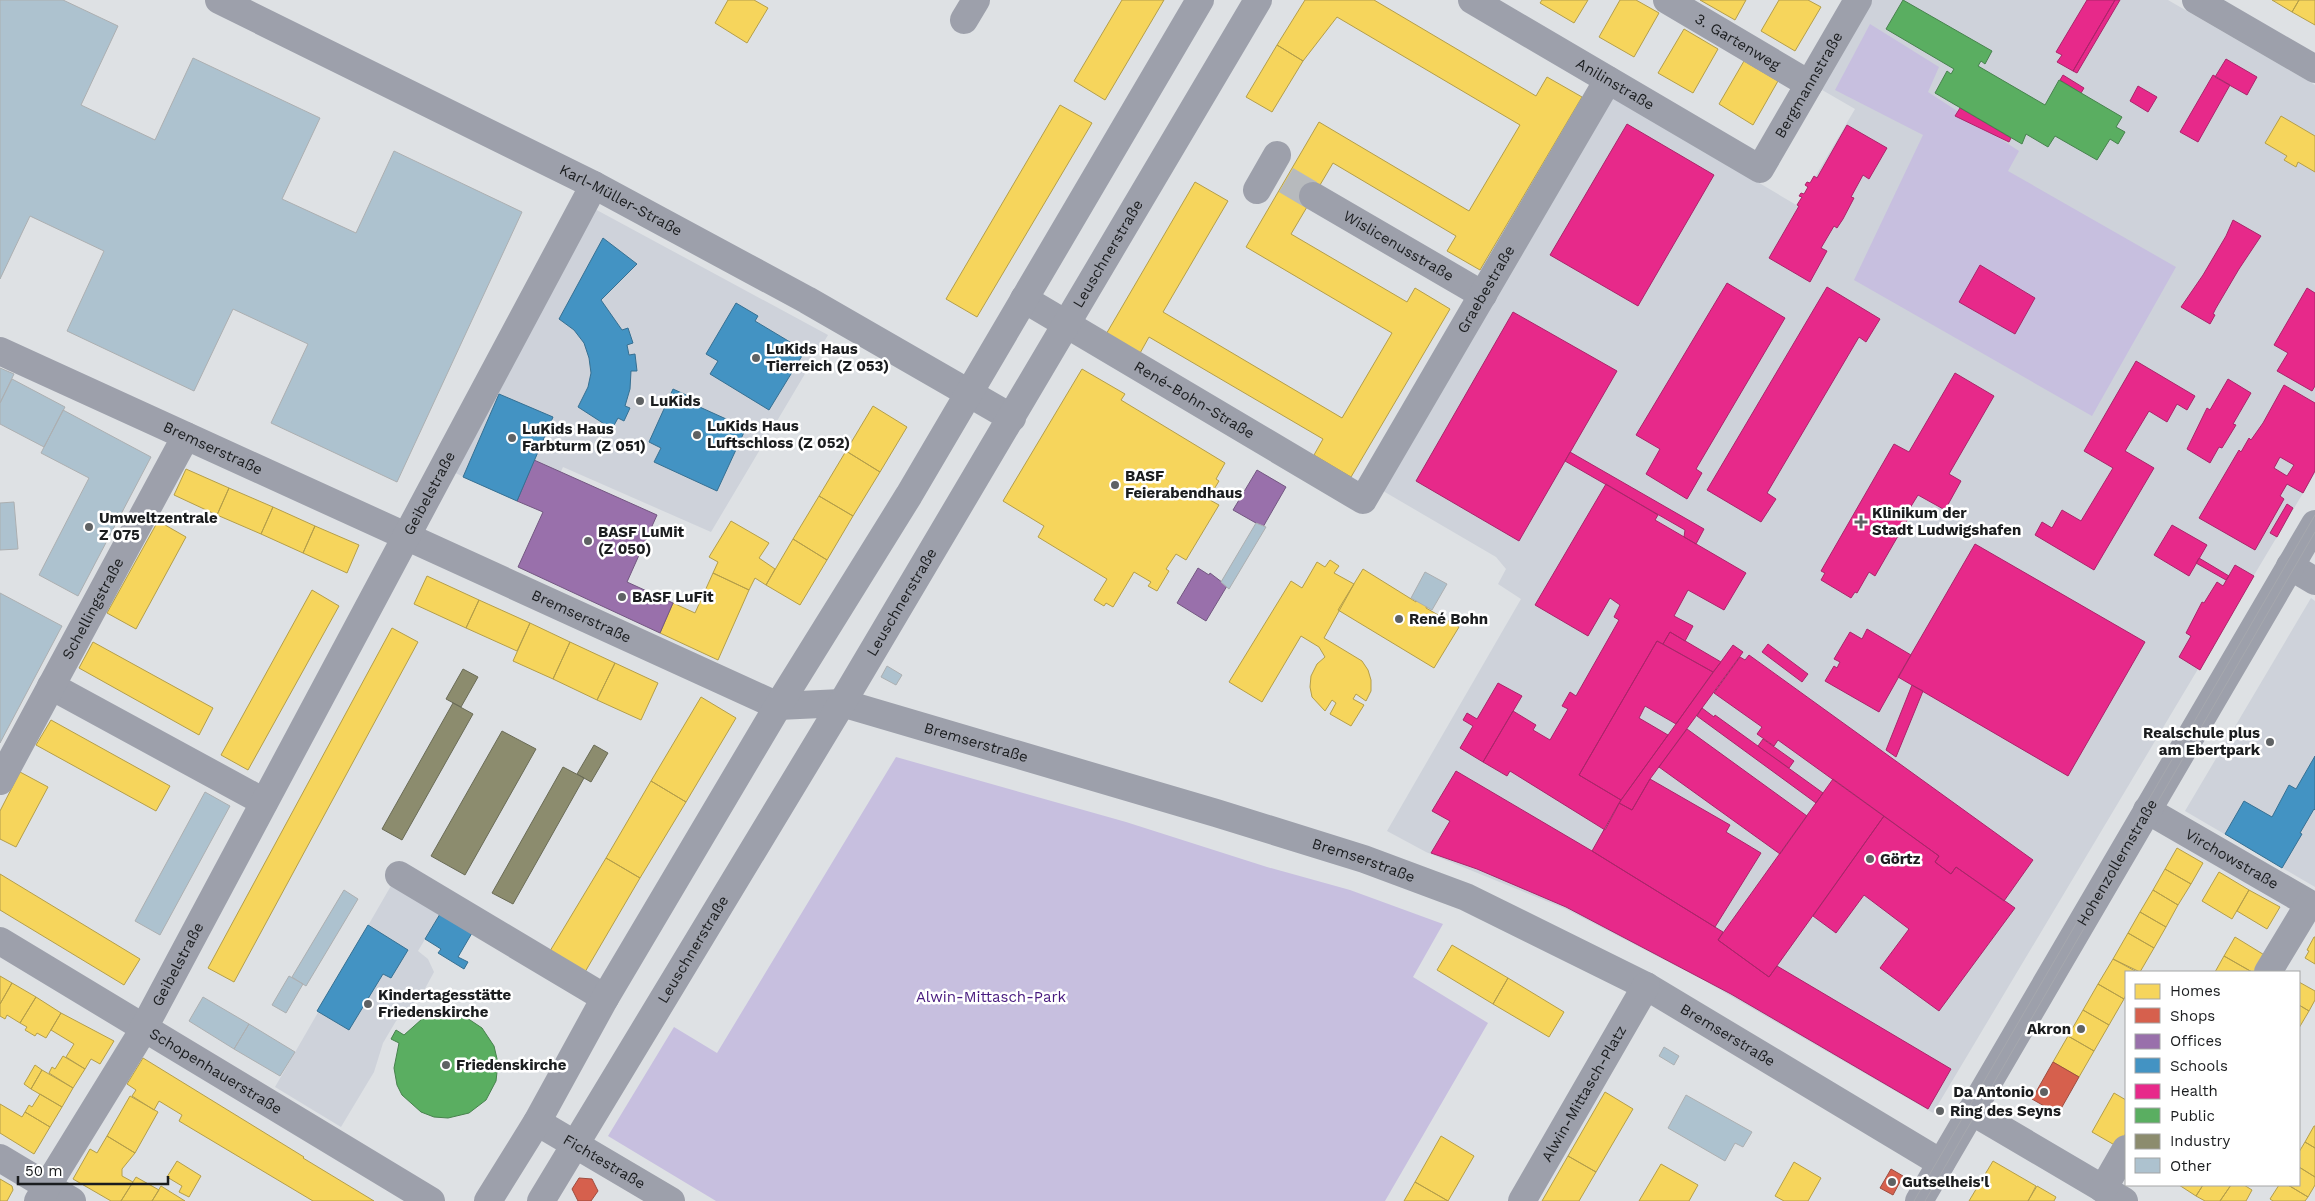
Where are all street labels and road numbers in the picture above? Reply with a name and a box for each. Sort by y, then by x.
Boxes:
street label: 3. Gartenweg [1692,10,1783,74]
street label: Bergmannstraße [1771,29,1847,141]
street label: Anilinstraße [1573,54,1658,114]
street label: Karl-Müller-Straße [557,160,685,240]
street label: Leuschnerstraße [1069,196,1147,311]
street label: Wislicenusstraße [1340,207,1457,285]
street label: Graebestraße [1453,242,1518,336]
street label: René-Bohn-Straße [1131,357,1258,443]
street label: Bremserstraße [160,418,266,479]
street label: Geibelstraße [400,448,459,538]
street label: Leuschnerstraße [863,545,941,660]
street label: Schellingstraße [58,554,128,662]
street label: Bremserstraße [529,586,634,647]
street label: Bremserstraße [922,719,1030,766]
street label: Hohenzollernstraße [2073,796,2161,929]
street label: Virchowstraße [2182,825,2282,893]
street label: Bremserstraße [1310,834,1417,886]
street label: Leuschnerstraße [654,892,732,1007]
street label: Geibelstraße [148,919,208,1009]
street label: Bremserstraße [1677,1000,1778,1070]
street label: Alwin-Mittasch-Platz [1538,1022,1630,1165]
street label: Schopenhauerstraße [146,1024,285,1118]
street label: Fichtestraße [560,1130,648,1193]

